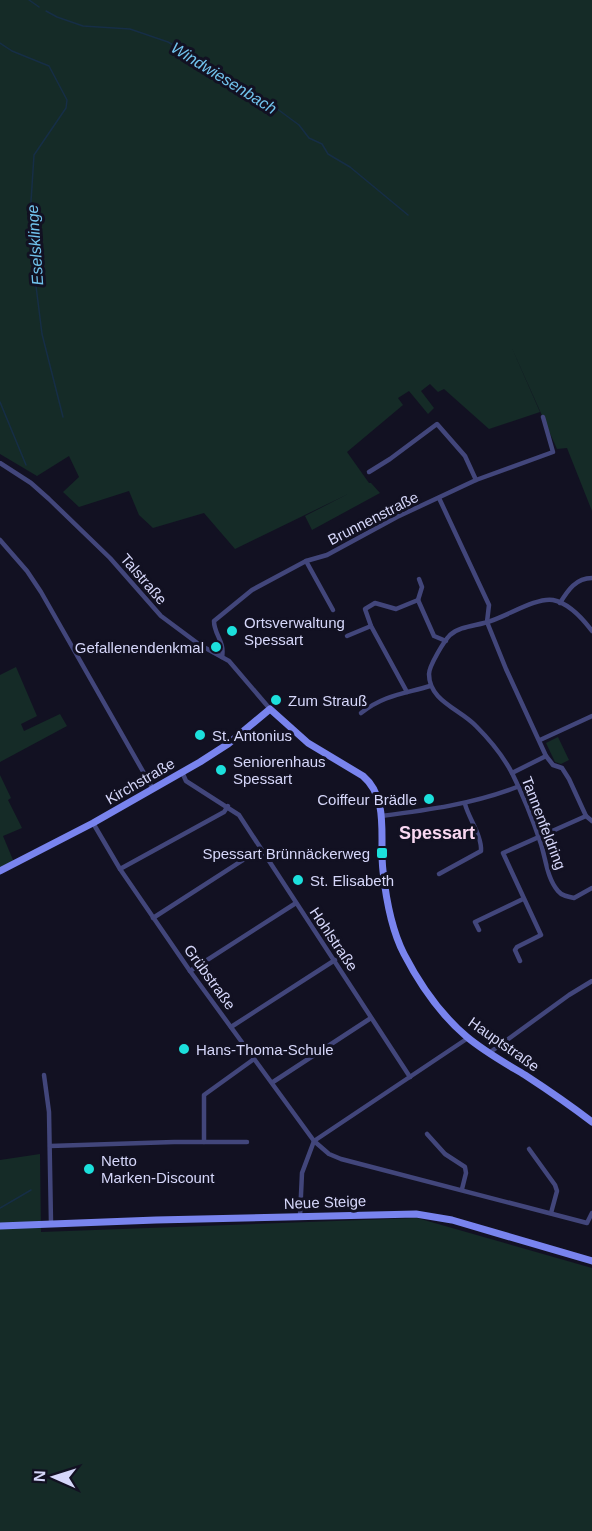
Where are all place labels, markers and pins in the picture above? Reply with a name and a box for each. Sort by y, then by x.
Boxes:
place label: Ortsverwaltung Spessart [244,614,345,648]
marker: Ortsverwaltung Spessart [225,624,239,638]
place label: Gefallenendenkmal [75,639,204,656]
marker: Gefallenendenkmal [209,640,223,654]
place label: Zum Strauß [288,692,367,709]
marker: Zum Strauß [269,693,283,707]
place label: St. Antonius [212,727,292,744]
marker: St. Antonius [193,728,207,742]
place label: Seniorenhaus Spessart [233,753,326,787]
marker: Seniorenhaus Spessart [214,763,228,777]
place label: Coiffeur Brädle [317,791,417,808]
marker: Coiffeur Brädle [422,792,436,806]
place label: Spessart Brünnäckerweg [202,845,370,862]
marker: Spessart Brünnäckerweg [375,846,389,860]
place label: St. Elisabeth [310,872,394,889]
marker: St. Elisabeth [291,873,305,887]
place label: Hans-Thoma-Schule [196,1041,334,1058]
marker: Hans-Thoma-Schule [177,1042,191,1056]
place label: Netto Marken-Discount [101,1152,215,1186]
marker: Netto Marken-Discount [82,1162,96,1176]

